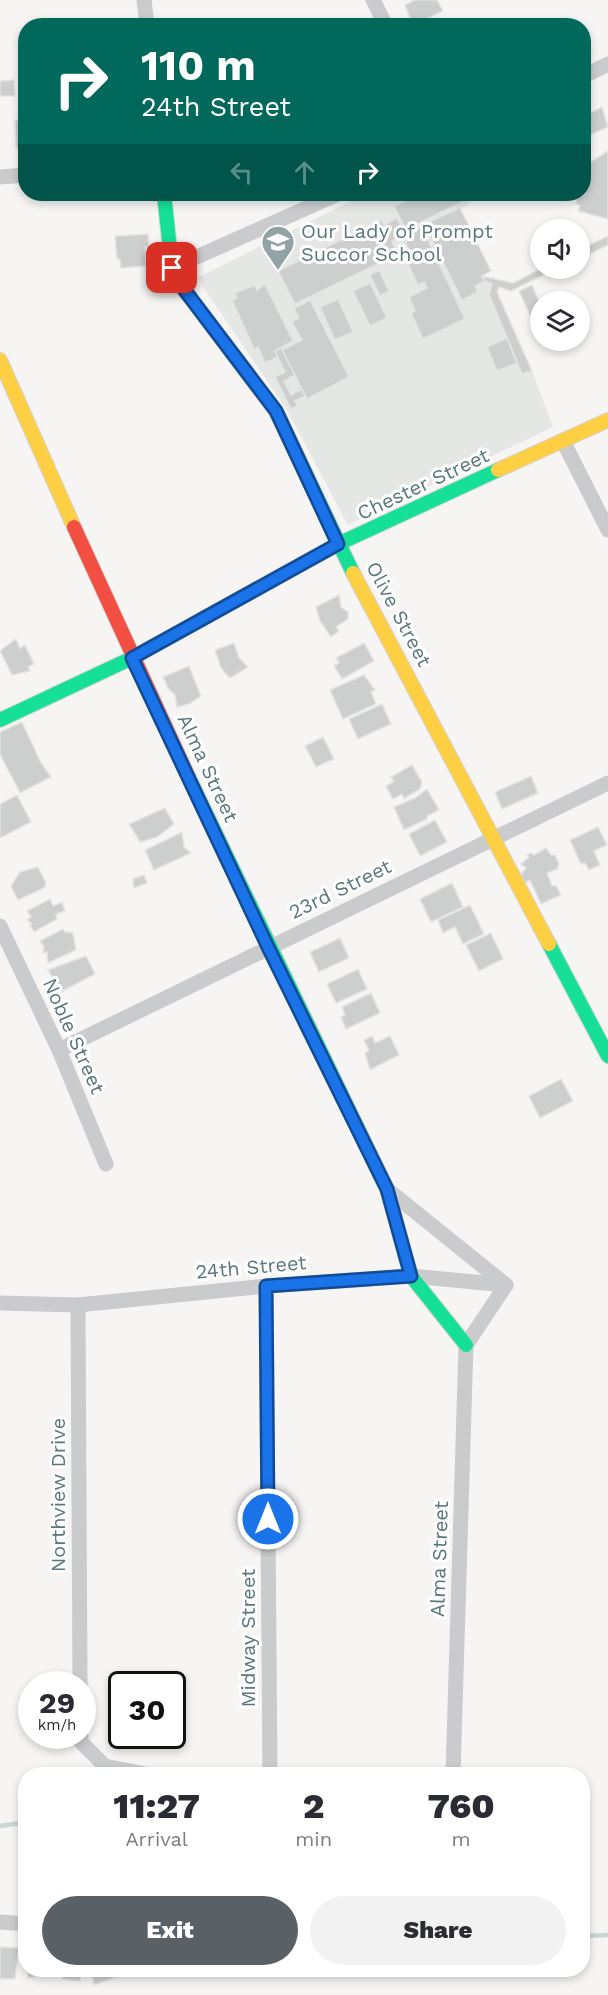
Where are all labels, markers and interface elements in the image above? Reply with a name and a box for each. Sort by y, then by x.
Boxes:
text: 110 m [141,41,256,90]
icon: right [42,42,120,120]
text: 24th Street [141,91,291,123]
icon: left [225,156,258,189]
icon: ahead [288,156,321,189]
icon: right [351,156,384,189]
place label: Our Lady of Prompt Succor School [301,219,493,266]
map controls [530,219,590,351]
button: sound [530,219,590,279]
school or university icon: Our Lady of Prompt Succor School [260,224,296,271]
pin [146,242,197,293]
icon: arrive [155,251,188,284]
button: layers [530,291,590,351]
street label: Chester Street [353,443,493,525]
street label: Olive Street [361,557,437,671]
street label: Alma Street [173,710,244,826]
street label: 23rd Street [285,854,396,924]
street label: Noble Street [38,975,110,1098]
street label: 24th Street [195,1250,308,1284]
street label: Northview Drive [46,1418,70,1572]
position arrow [236,1487,300,1551]
street label: Alma Street [425,1500,453,1618]
street label: Midway Street [236,1568,260,1708]
speed limit sign: 30 [108,1671,186,1749]
text: 29 [39,1685,75,1720]
text: km/h [38,1716,76,1734]
text: 11:27 [113,1785,200,1827]
text: 2 [303,1785,324,1827]
text: 760 [427,1785,495,1827]
text: Arrival [125,1827,188,1851]
text: min [295,1827,332,1851]
text: m [451,1827,471,1851]
button: Exit [42,1896,298,1965]
button: Share [310,1896,566,1965]

